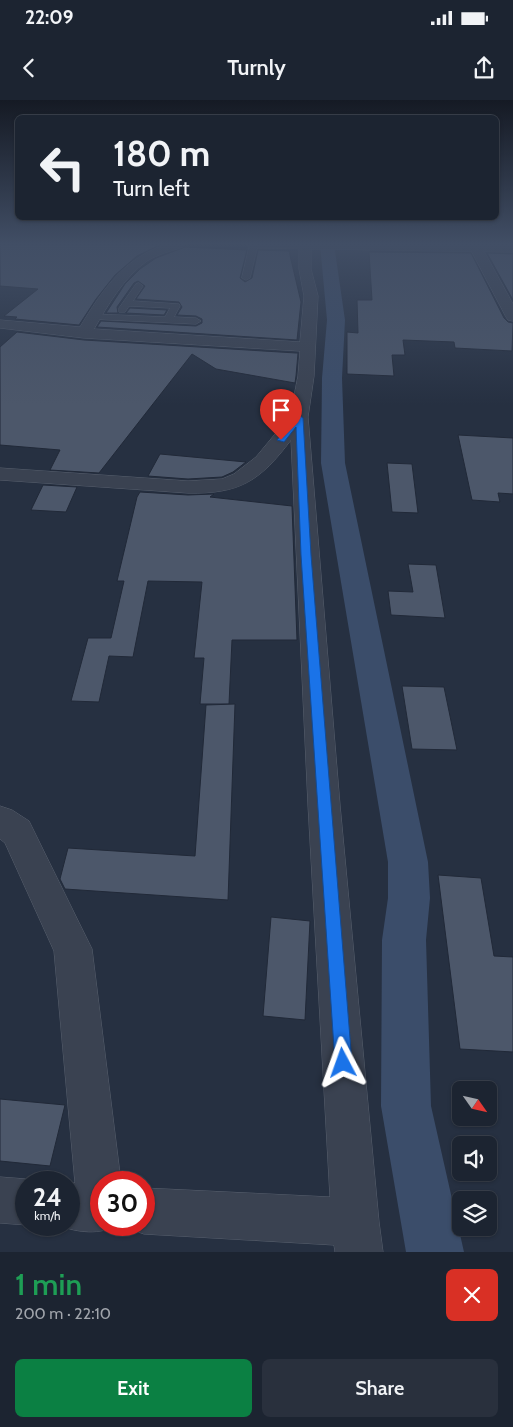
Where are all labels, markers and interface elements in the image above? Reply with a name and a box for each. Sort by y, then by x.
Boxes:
text: 22:09 [25,6,73,29]
icon: back [15,54,43,82]
text: Turnly [227,54,286,81]
icon: share [470,54,498,82]
text: 180 m [113,132,210,175]
icon: left [30,135,95,200]
text: Turn left [113,175,190,202]
pin [260,389,302,440]
icon: arrive [267,396,295,424]
position arrow [316,1036,368,1088]
north arrow [452,1081,498,1126]
map controls [452,1081,497,1236]
button: sound [452,1136,497,1181]
speed limit sign: 30 [90,1171,155,1236]
text: 24 [33,1182,62,1212]
button: layers [452,1191,497,1236]
text: km/h [34,1208,61,1223]
text: 1 min [15,1266,82,1303]
button: close [446,1269,498,1321]
text: 200 m · 22:10 [15,1304,111,1323]
button: Exit [15,1359,252,1417]
button: Share [262,1359,498,1417]

